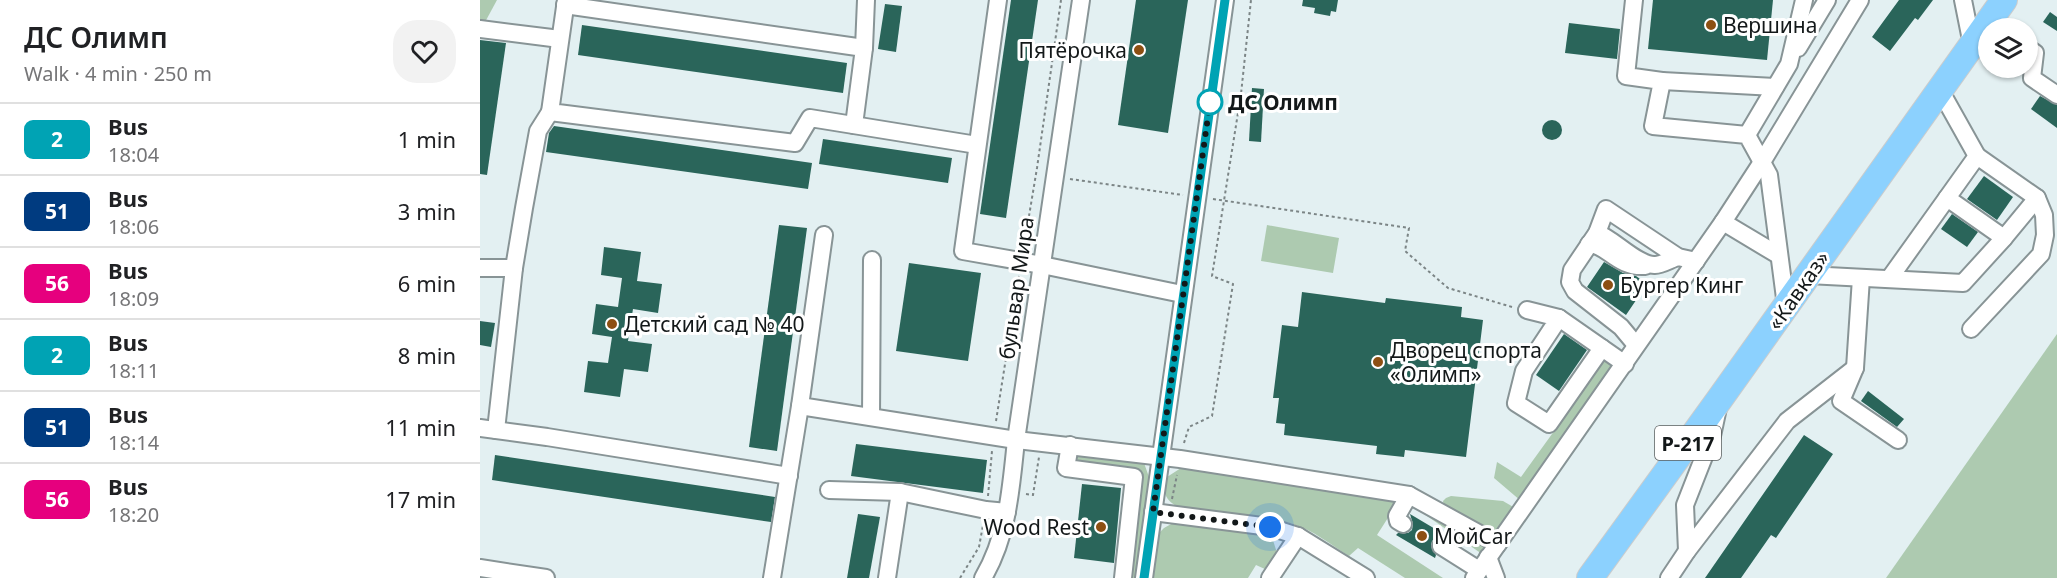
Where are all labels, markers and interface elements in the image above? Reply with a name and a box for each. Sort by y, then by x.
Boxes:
place label: Вершина [1723,11,1817,39]
text: ДС Олимп [24,18,168,56]
marker: Вершина [1704,18,1718,32]
map controls [1978,18,2038,78]
button: layers [1978,18,2038,78]
button: heart [393,20,456,83]
place label: Пятёрочка [1019,36,1127,64]
marker: Пятёрочка [1132,43,1146,57]
text: Walk · 4 min · 250 m [24,60,212,87]
place label: ДС Олимп [1228,88,1338,116]
marker: ДС Олимп [1197,89,1223,115]
text: Bus [108,111,148,141]
text: 1 min [398,124,456,154]
text: 2 [51,125,63,153]
text: 18:04 [108,141,159,168]
text: Bus [108,183,148,213]
text: 3 min [398,196,456,226]
text: 51 [45,197,69,225]
text: 18:06 [108,213,159,240]
street label: бульвар Мира [992,215,1040,361]
street label: «Кавказ» [1761,245,1835,335]
text: Bus [108,255,148,285]
text: 6 min [398,268,456,298]
text: 56 [45,269,69,297]
place label: Бургер Кинг [1620,271,1743,299]
marker: Бургер Кинг [1601,278,1615,292]
text: 18:09 [108,285,159,312]
place label: Детский сад № 40 [624,310,804,338]
marker: Детский сад № 40 [605,317,619,331]
text: Bus [108,327,148,357]
place label: Дворец спорта «Олимп» [1390,336,1542,388]
text: 8 min [398,340,456,370]
text: 2 [51,341,63,369]
marker: Дворец спорта «Олимп» [1371,355,1385,369]
text: 18:11 [108,357,159,384]
text: Bus [108,399,148,429]
text: 11 min [385,412,456,442]
text: 51 [45,413,69,441]
road number: Р-217 [1655,426,1721,460]
text: 18:14 [108,429,159,456]
text: Bus [108,471,148,501]
text: 17 min [385,484,456,514]
text: 56 [45,485,69,513]
text: 18:20 [108,501,159,528]
your location [1255,512,1285,542]
place label: Wood Rest [984,513,1089,541]
marker: Wood Rest [1094,520,1108,534]
place label: МойCar [1434,522,1513,550]
marker: МойCar [1415,529,1429,543]

